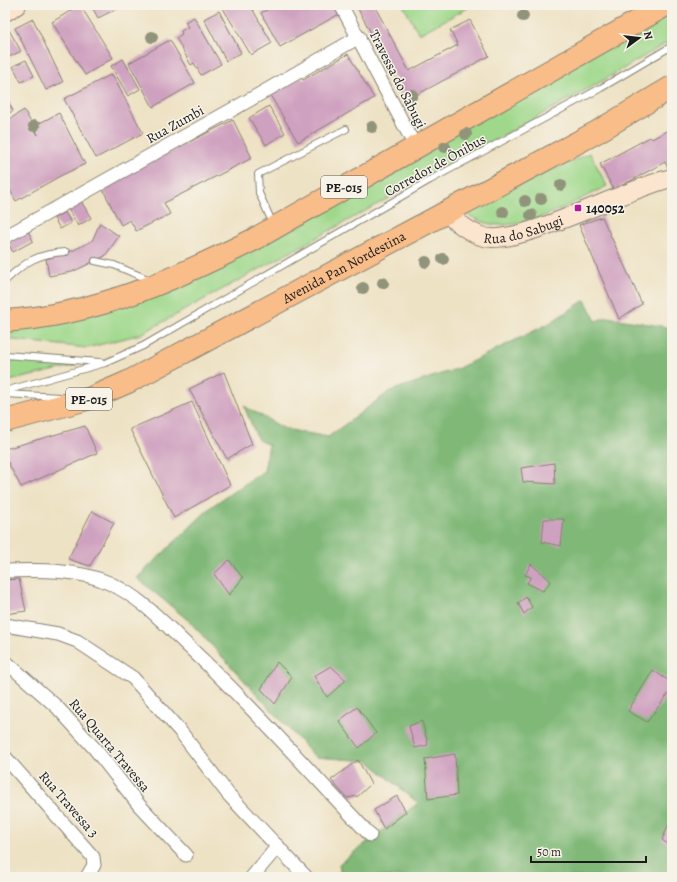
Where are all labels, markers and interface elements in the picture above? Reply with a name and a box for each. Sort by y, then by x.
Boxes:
north arrow [619,18,659,58]
street label: Travessa do Sabugi [365,27,431,132]
text: N [640,30,656,41]
street label: Rua Zumbi [143,101,207,148]
street label: Corredor de Ônibus [381,130,489,201]
road number: PE-015 [321,176,367,198]
place label: 140052 [586,199,625,218]
marker: 140052 [573,203,583,213]
street label: Rua do Sabugi [482,211,566,248]
street label: Avenida Pan Nordestina [278,226,410,309]
road number: PE-015 [66,388,112,410]
street label: Rua Quarta Travessa [65,694,155,797]
street label: Rua Travessa 3 [34,767,103,842]
scale bar [531,838,646,864]
text: 50 m [537,844,561,860]

